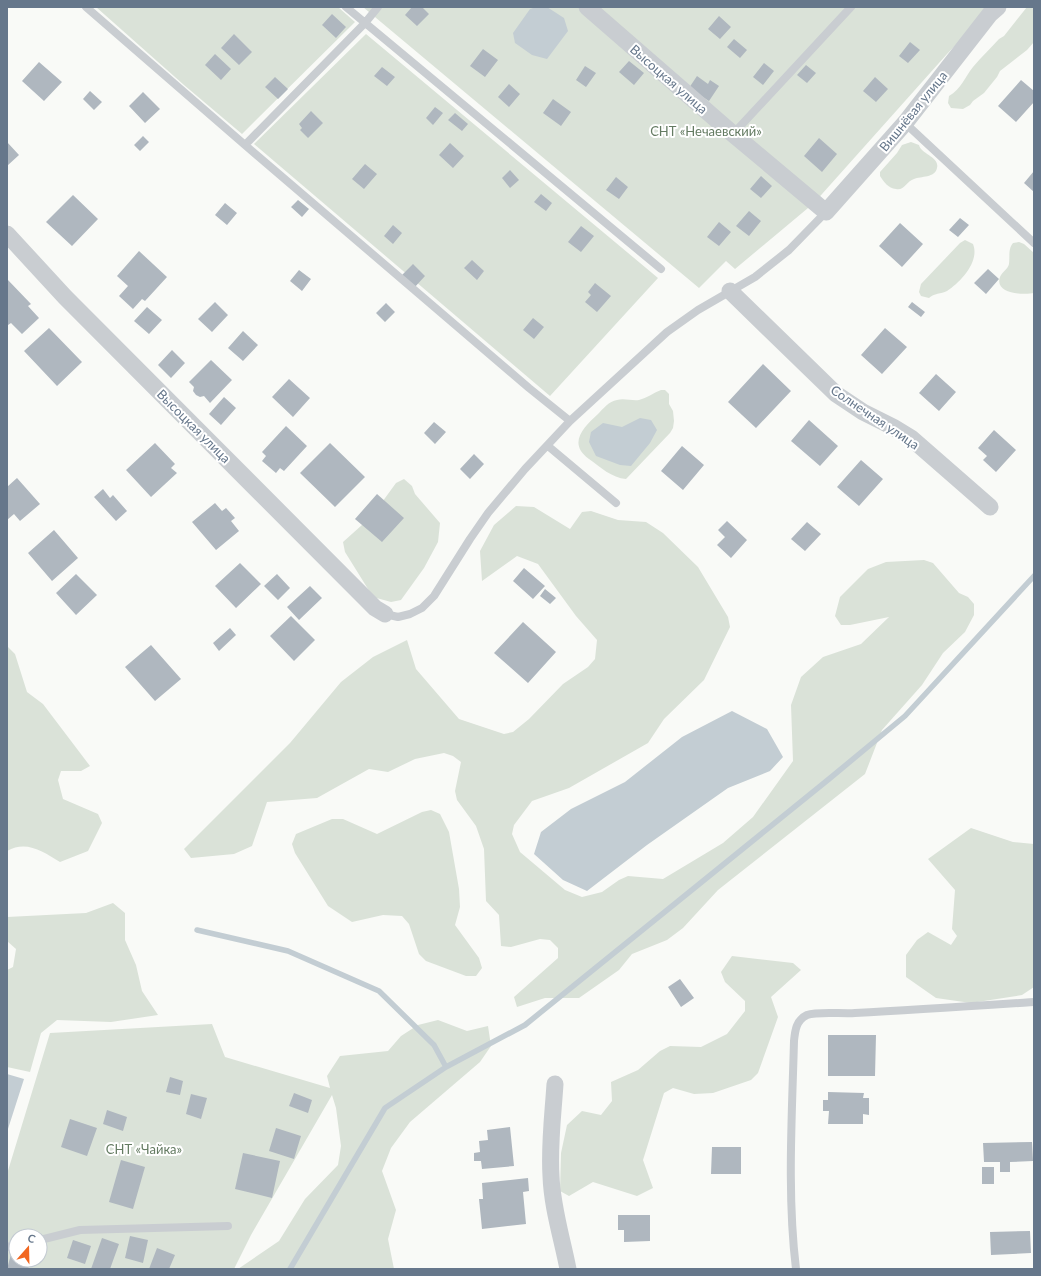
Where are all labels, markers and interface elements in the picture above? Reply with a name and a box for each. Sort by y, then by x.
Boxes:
street label: Высоцкая улица [627,41,711,117]
street label: Вишнёвая улица [876,68,950,154]
park label: СНТ «Нечаевский» [650,123,762,139]
street label: Солнечная улица [828,381,922,453]
street label: Высоцкая улица [154,386,234,466]
park label: СНТ «Чайка» [106,1141,182,1157]
north arrow [8,1228,48,1268]
text: С [26,1231,38,1246]

